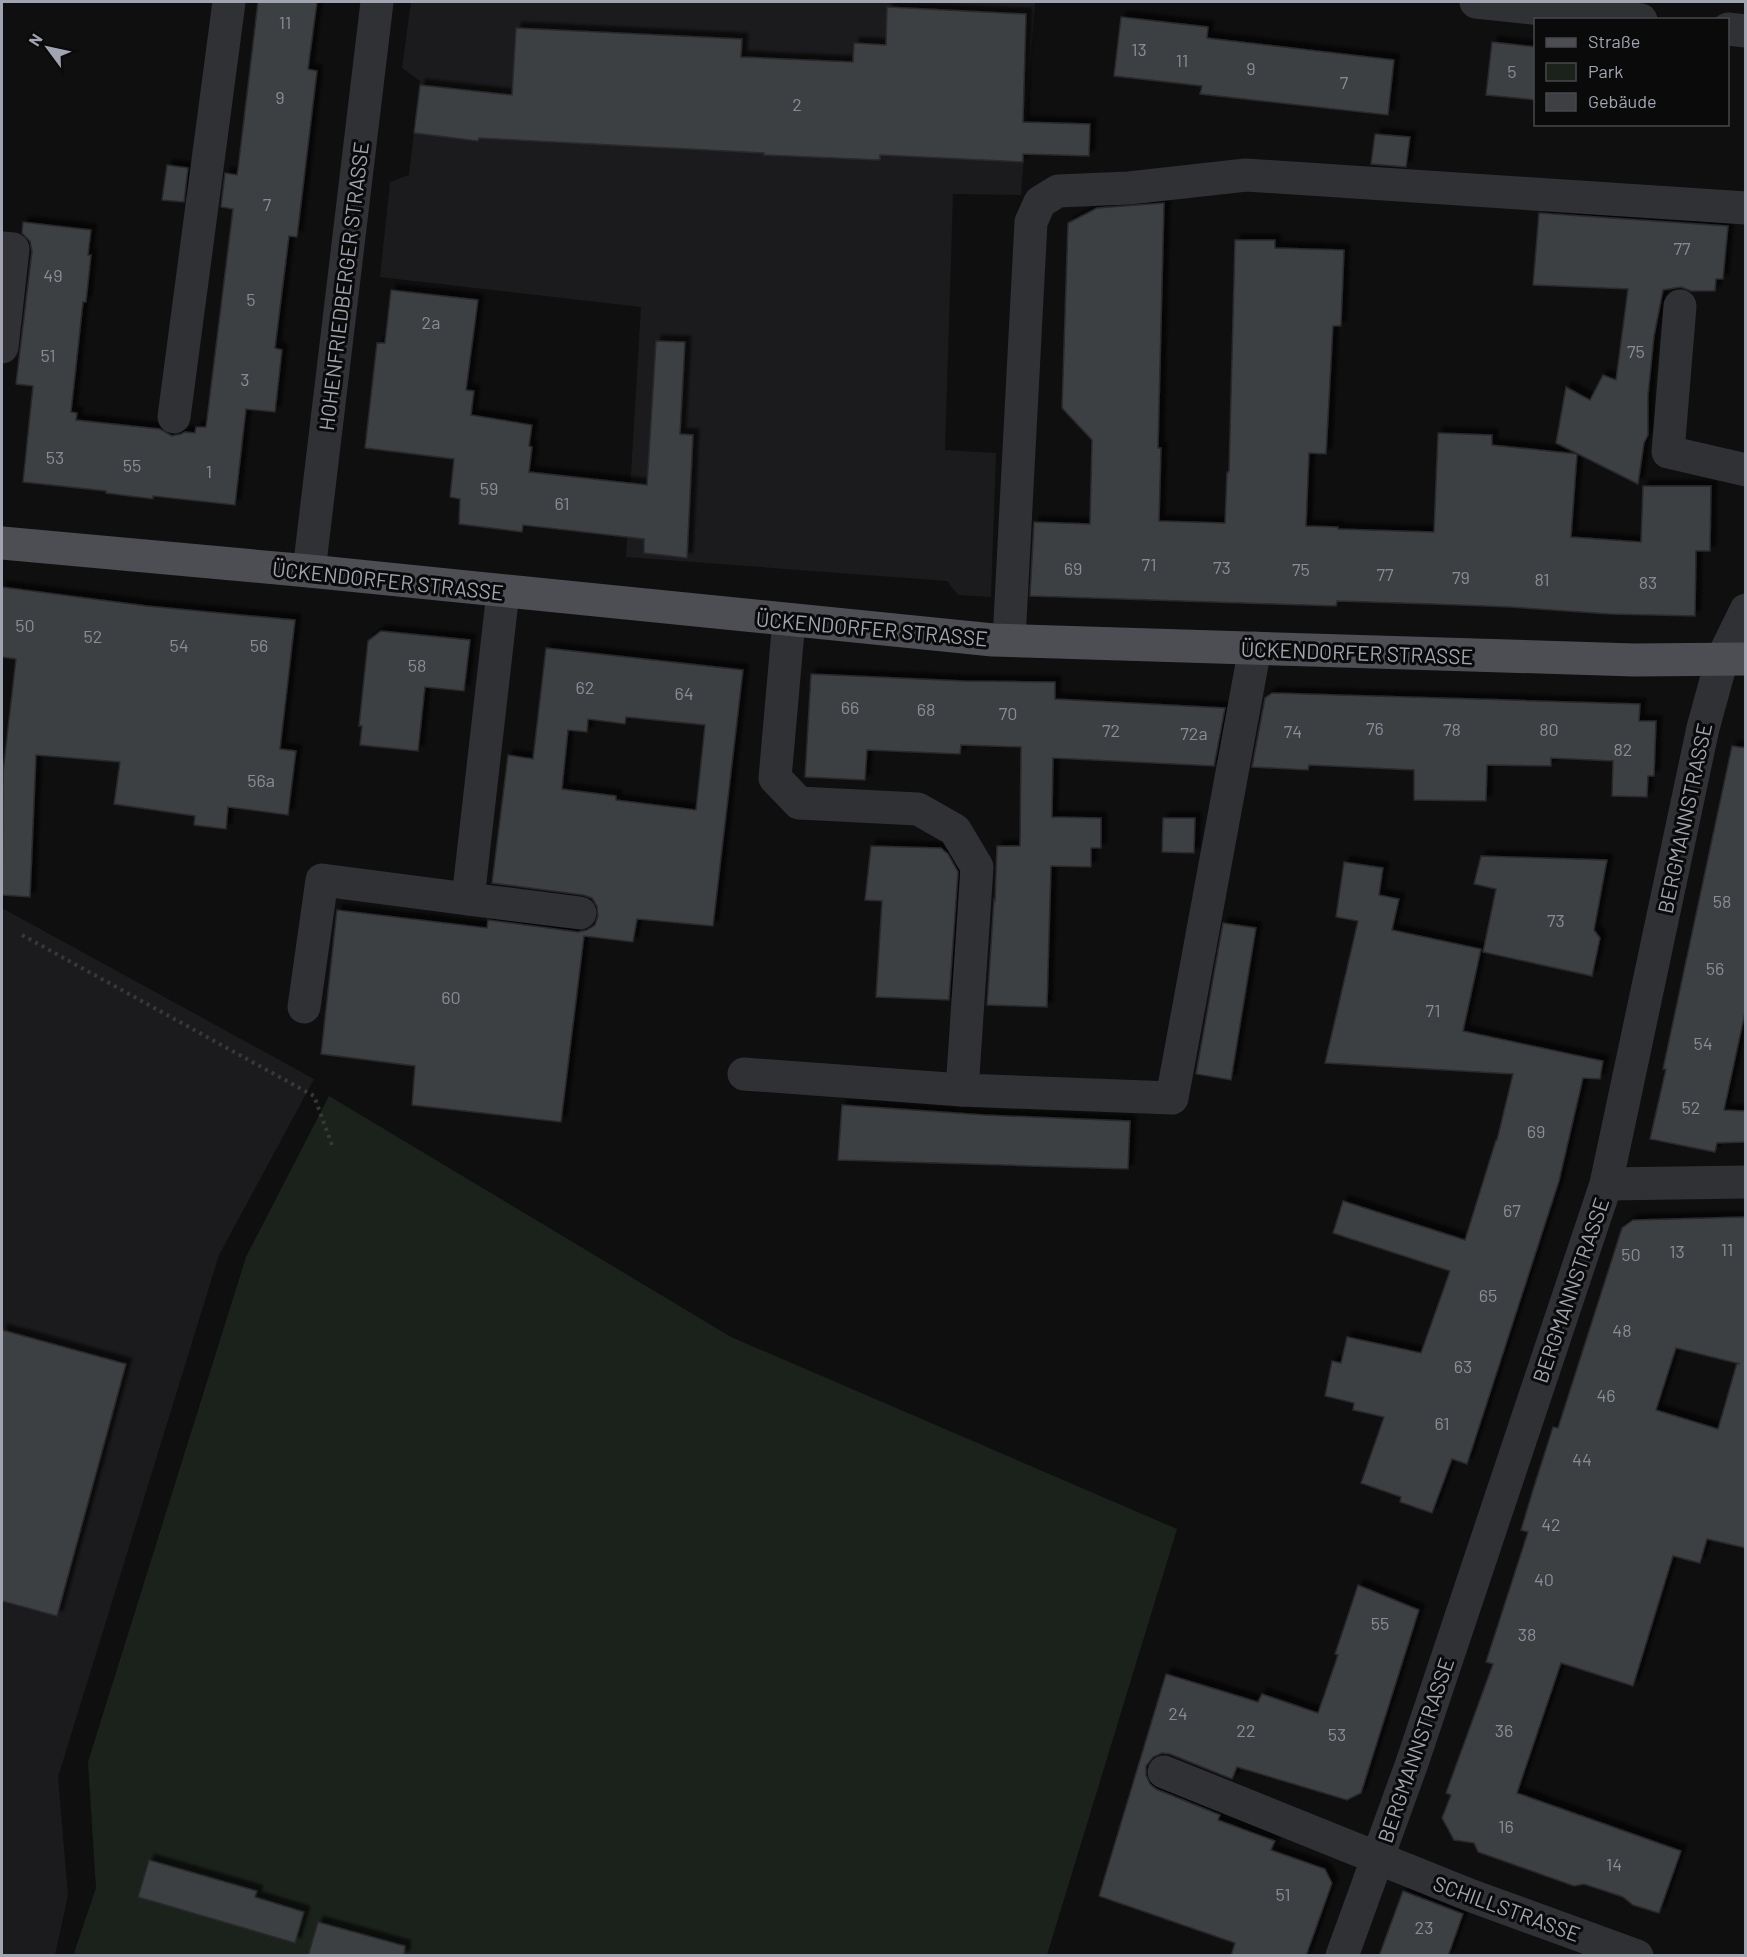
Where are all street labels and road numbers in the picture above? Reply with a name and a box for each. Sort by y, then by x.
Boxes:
street label: HOHENFRIEDBERGER STRASSE [313,140,373,432]
street label: ÜCKENDORFER STRASSE [271,555,505,605]
street label: ÜCKENDORFER STRASSE [755,605,989,651]
street label: ÜCKENDORFER STRASSE [1240,635,1474,669]
street label: BERGMANNSTRASSE [1652,720,1716,916]
street label: BERGMANNSTRASSE [1527,1194,1613,1386]
street label: BERGMANNSTRASSE [1372,1654,1458,1846]
street label: SCHILLSTRASSE [1430,1870,1584,1946]

